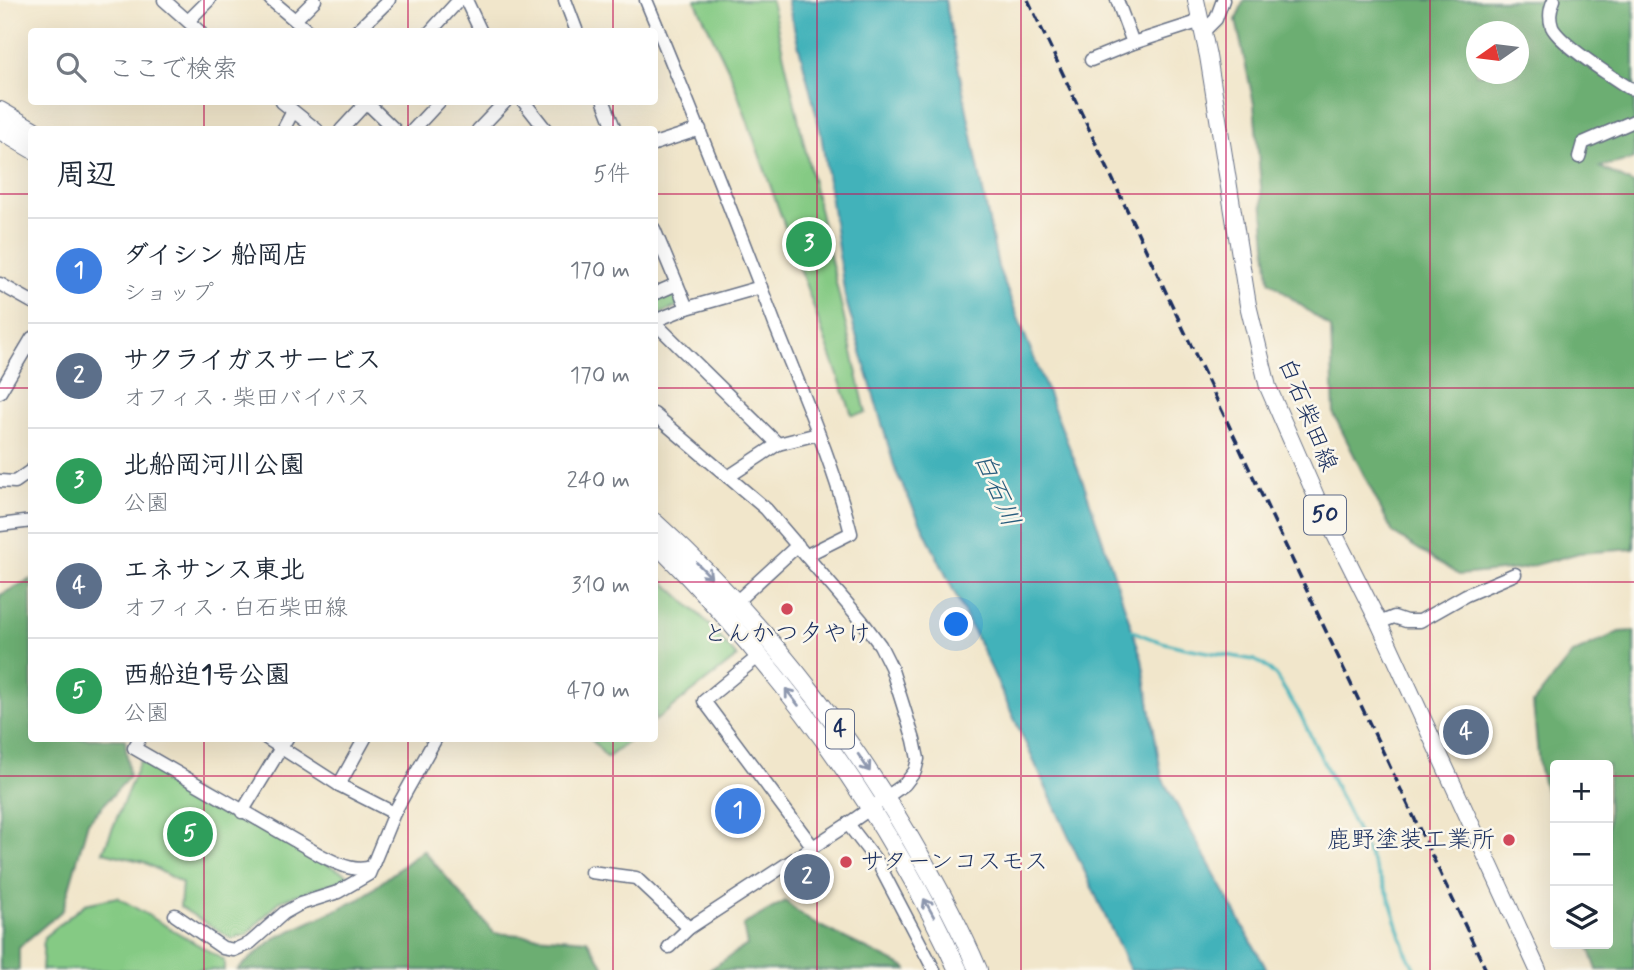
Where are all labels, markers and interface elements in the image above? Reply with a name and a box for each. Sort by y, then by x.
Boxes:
north arrow [1466,21,1529,84]
search box [28,28,658,105]
icon: search [52,48,90,86]
text: ここで検索 [108,53,238,87]
text: 周辺 [56,156,116,195]
text: 5件 [593,160,630,190]
pin: 3 [786,218,832,270]
text: ダイシン 船岡店 [123,239,309,273]
text: 1 [74,256,84,286]
text: 170 m [570,256,630,286]
text: ショップ [123,279,214,309]
text: サクライガスサービス [123,344,381,378]
street label: 白石柴田線 [1270,354,1344,476]
text: 2 [73,361,85,391]
text: 170 m [570,361,630,391]
text: オフィス · 柴田バイパス [123,384,370,414]
water label: 白石川 [965,447,1027,533]
text: 北船岡河川公園 [123,449,305,483]
text: 3 [74,466,84,496]
text: 240 m [566,466,630,496]
text: 公園 [123,489,169,519]
road number: 50 [1304,495,1346,534]
text: エネサンス東北 [123,554,305,588]
one-way arrow [695,561,712,578]
text: 4 [72,571,86,601]
text: 310 m [571,571,630,601]
text: オフィス · 白石柴田線 [123,594,348,624]
marker: とんかつ夕やけ [779,601,795,617]
your location [939,607,973,641]
place label: とんかつ夕やけ [703,619,871,650]
text: 西船迫1号公園 [123,659,291,693]
text: 5 [72,676,86,706]
text: 470 m [567,676,630,706]
one-way arrow [785,688,800,707]
text: 公園 [123,699,169,729]
pin: 4 [1443,706,1489,758]
road number: 4 [826,709,854,748]
one-way arrow [857,753,871,772]
map controls [1550,760,1613,949]
button: + [1550,760,1613,823]
pin: 1 [715,785,761,837]
pin: 5 [167,808,213,860]
button: − [1550,823,1613,886]
place label: 鹿野塗装工業所 [1327,825,1495,856]
marker: 鹿野塗装工業所 [1501,832,1517,848]
place label: サターンコスモス [860,847,1048,878]
pin: 2 [784,851,830,903]
marker: サターンコスモス [838,854,854,870]
button: layers [1550,886,1613,949]
one-way arrow [922,899,936,919]

